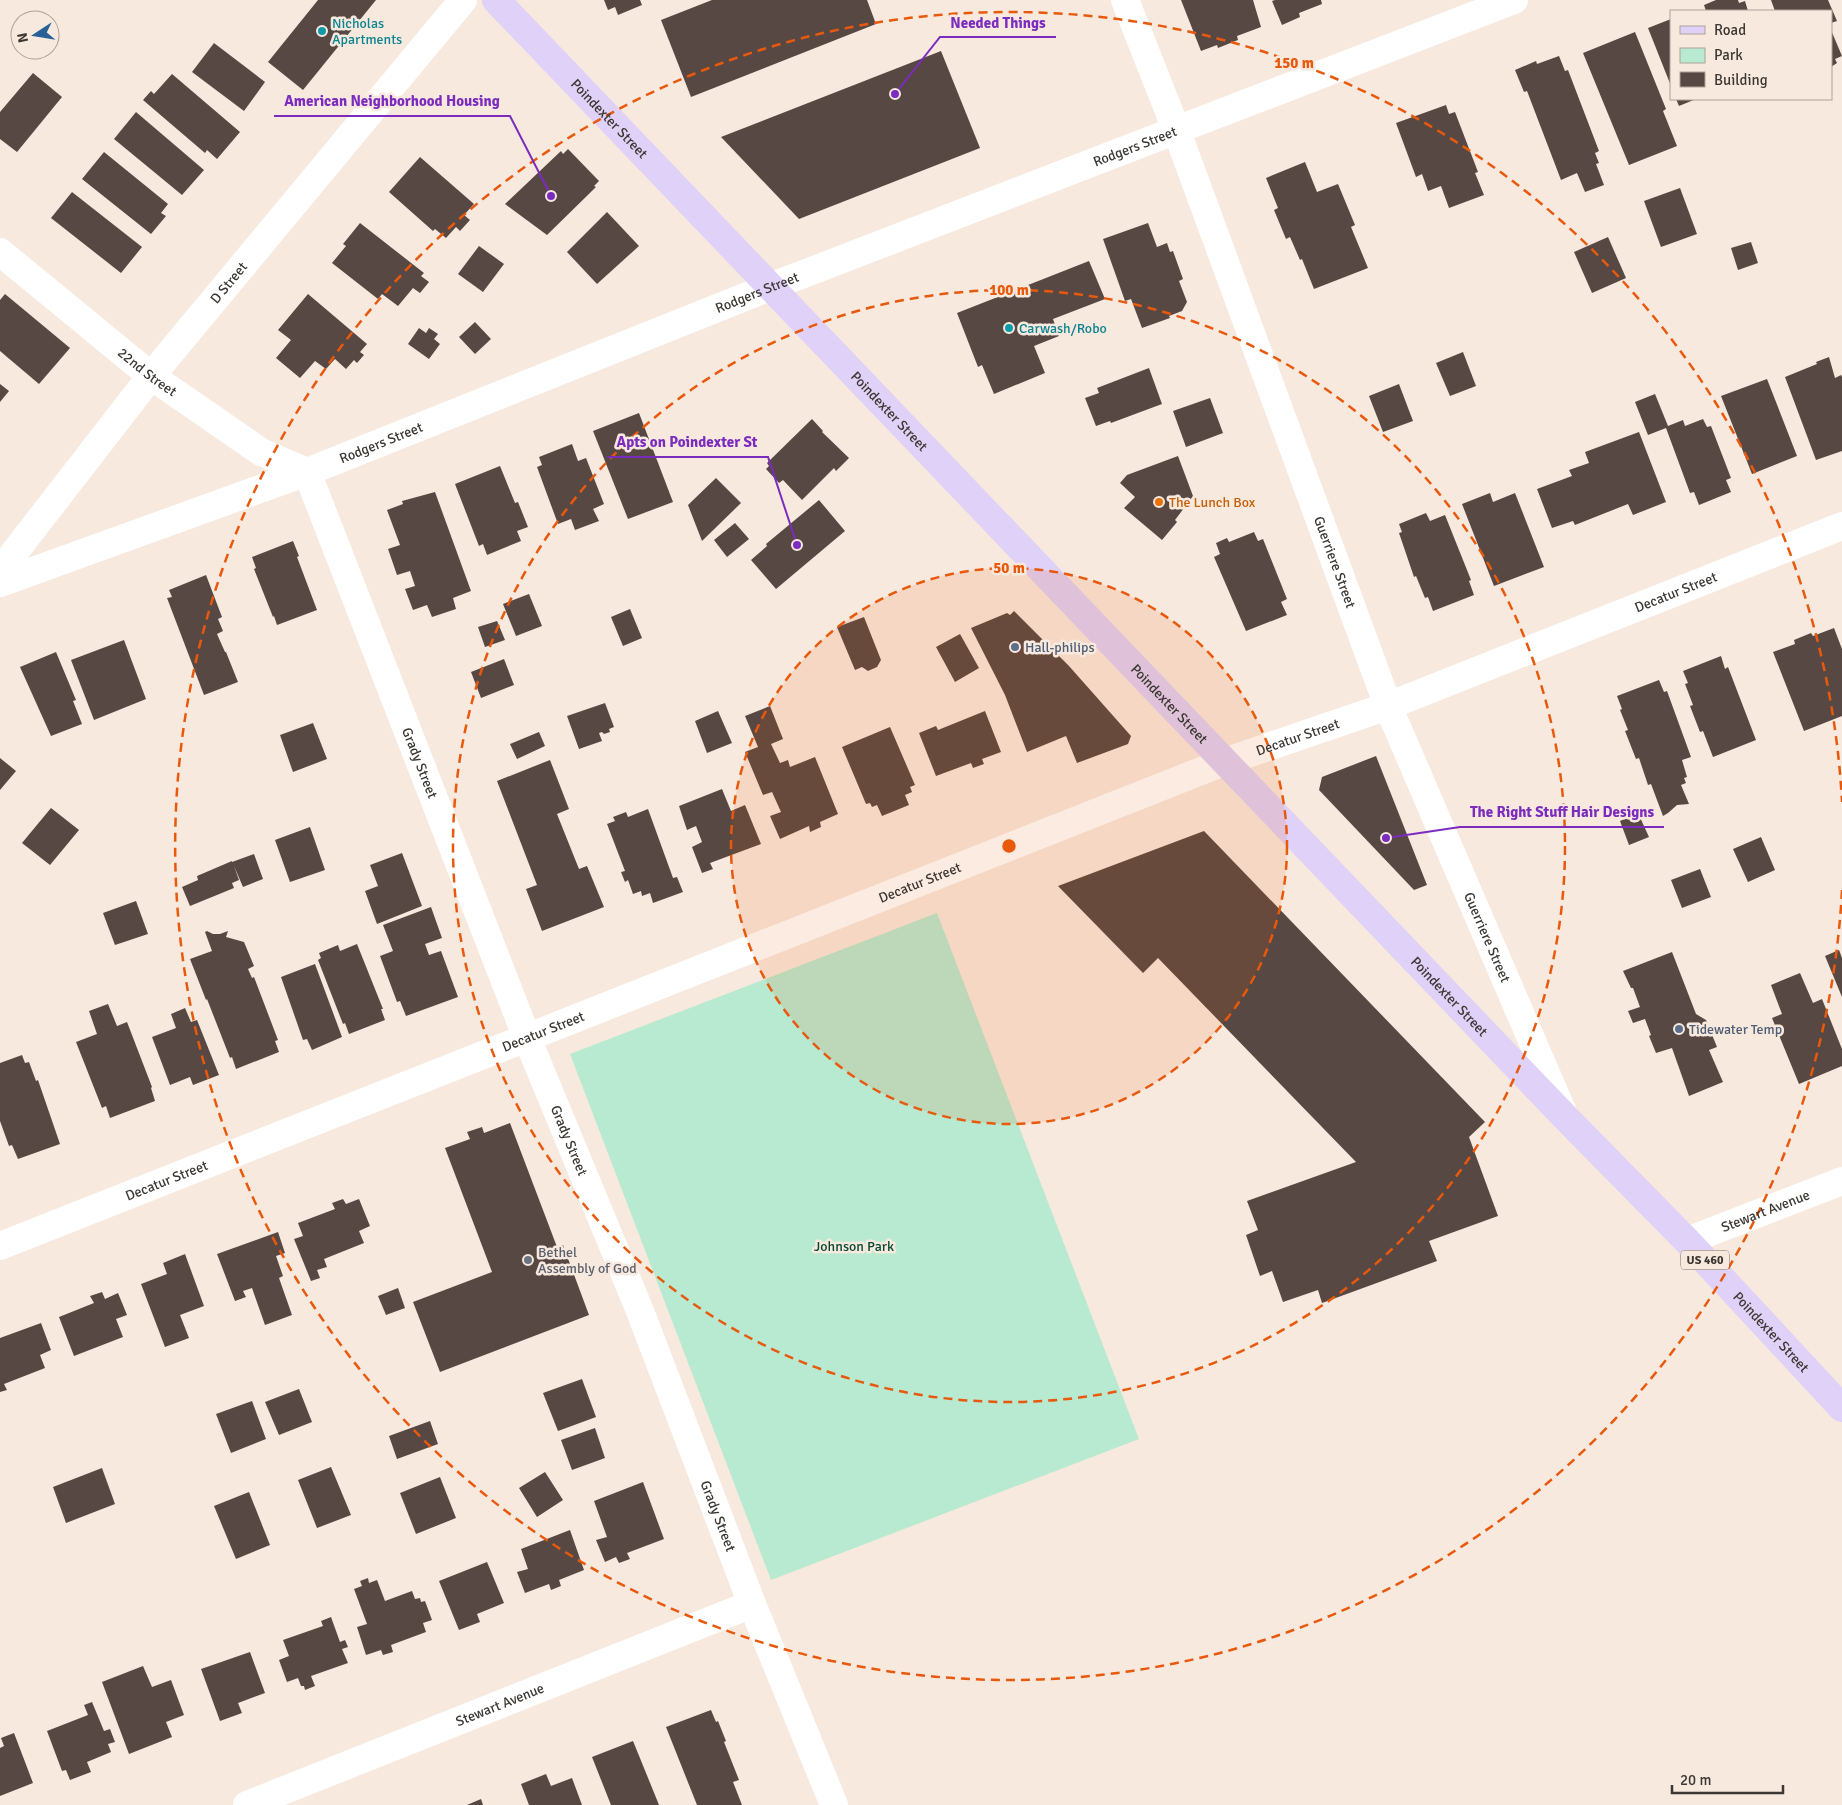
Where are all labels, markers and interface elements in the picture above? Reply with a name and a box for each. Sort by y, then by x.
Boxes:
callout: Needed Things [940,7,1056,37]
north arrow [10,10,60,60]
legend [1670,10,1832,100]
text: Needed Things [950,14,1046,32]
place label: Nicholas Apartments [332,15,402,48]
text: Road [1714,21,1746,39]
marker: Nicholas Apartments [316,25,328,37]
text: N [13,31,32,44]
text: Park [1714,46,1743,64]
text: 150 m [1274,54,1314,72]
text: Building [1714,71,1768,89]
street label: Poindexter Street [567,75,651,162]
callout: American Neighborhood Housing [274,86,510,116]
text: American Neighborhood Housing [284,92,500,110]
street label: Rodgers Street [1091,123,1179,171]
street label: D Street [207,259,251,307]
street label: Rodgers Street [713,269,801,317]
text: 100 m [989,281,1029,299]
place label: Carwash/Robo [1019,320,1107,337]
marker: Carwash/Robo [1003,322,1015,334]
street label: 22nd Street [114,344,180,400]
street label: Poindexter Street [847,368,931,455]
street label: Rodgers Street [337,419,425,467]
callout: Apts on Poindexter St [607,427,768,457]
text: Apts on Poindexter St [617,433,758,451]
place label: The Lunch Box [1169,494,1256,511]
marker: The Lunch Box [1153,496,1165,508]
street label: Guerriere Street [1310,514,1359,610]
text: 50 m [993,559,1025,577]
street label: Decatur Street [1632,568,1720,616]
place label: Hall-philips [1025,639,1095,656]
marker: Hall-philips [1009,641,1021,653]
street label: Poindexter Street [1127,661,1211,747]
street label: Decatur Street [1254,715,1342,759]
street label: Grady Street [398,725,441,801]
callout: The Right Stuff Hair Designs [1460,797,1664,827]
text: The Right Stuff Hair Designs [1470,803,1654,821]
centre of rings [1000,837,1018,855]
street label: Decatur Street [876,859,964,907]
street label: Guerriere Street [1460,890,1514,985]
street label: Poindexter Street [1407,953,1491,1040]
street label: Decatur Street [500,1008,587,1056]
place label: Tidewater Temp [1689,1021,1782,1038]
marker: Tidewater Temp [1673,1023,1685,1035]
street label: Grady Street [547,1103,591,1178]
street label: Decatur Street [123,1157,210,1205]
street label: Stewart Avenue [1719,1186,1812,1236]
park label: Johnson Park [814,1238,894,1255]
place label: Bethel Assembly of God [538,1244,637,1277]
road number: US 460 [1681,1250,1729,1270]
marker: Bethel Assembly of God [522,1254,534,1266]
street label: Poindexter Street [1729,1288,1813,1376]
street label: Grady Street [697,1478,739,1554]
street label: Stewart Avenue [453,1680,547,1730]
scale bar [1672,1762,1783,1794]
text: 20 m [1680,1771,1711,1789]

